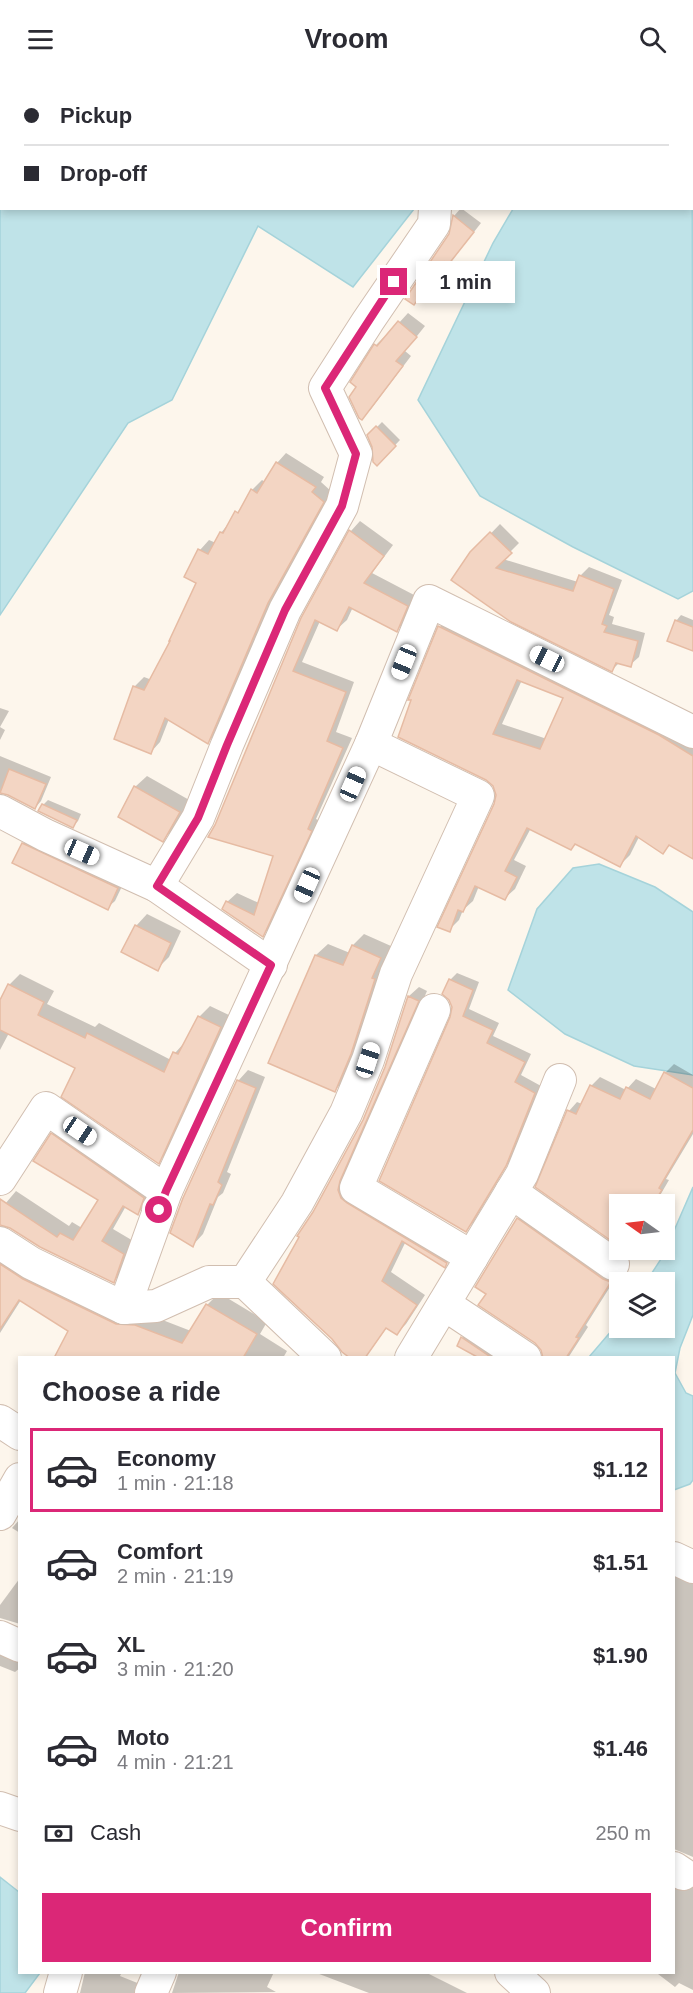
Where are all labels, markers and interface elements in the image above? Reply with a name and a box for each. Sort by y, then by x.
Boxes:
icon: menu [24,23,57,56]
icon: search [636,23,669,56]
text: Vroom [304,24,389,54]
text: Pickup [60,103,132,128]
text: Drop-off [60,161,147,186]
callout: 1 min [415,261,514,303]
route end [380,268,407,295]
text: 1 min [439,271,492,293]
car [389,642,419,682]
car [527,643,567,675]
car [337,764,369,804]
car [62,836,102,868]
car [291,865,323,905]
car [354,1040,382,1080]
car [60,1113,100,1149]
north arrow [609,1194,675,1260]
map controls [609,1194,675,1338]
route start [145,1196,172,1223]
button: layers [609,1272,675,1338]
text: Choose a ride [42,1377,221,1407]
icon: car [45,1443,99,1497]
text: Economy [117,1446,216,1471]
text: $1.12 [593,1457,648,1482]
text: 1 min · 21:18 [117,1472,234,1494]
icon: car [45,1536,99,1590]
text: Comfort [117,1539,203,1564]
text: $1.51 [593,1550,648,1575]
text: 2 min · 21:19 [117,1565,234,1587]
icon: car [45,1629,99,1683]
text: XL [117,1632,145,1657]
text: $1.90 [593,1643,648,1668]
text: 3 min · 21:20 [117,1658,234,1680]
icon: car [45,1722,99,1776]
text: Moto [117,1725,170,1750]
text: $1.46 [593,1736,648,1761]
text: 4 min · 21:21 [117,1751,234,1773]
icon: cash [42,1817,75,1850]
text: Cash [90,1820,141,1845]
text: 250 m [595,1822,651,1844]
button: Confirm [42,1893,651,1962]

